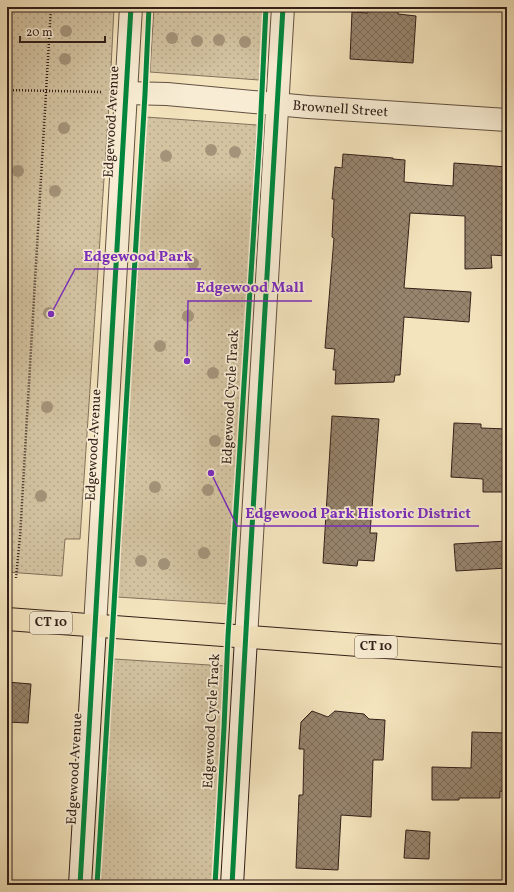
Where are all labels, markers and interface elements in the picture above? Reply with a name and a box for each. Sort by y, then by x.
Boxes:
scale bar [20,18,105,44]
text: 20 m [26,25,53,41]
street label: Edgewood Avenue [100,65,124,178]
street label: Brownell Street [292,96,389,122]
callout: Edgewood Park [75,242,201,269]
text: Edgewood Park [83,247,193,268]
callout: Edgewood Mall [188,274,312,301]
text: Edgewood Mall [196,278,304,299]
street label: Edgewood Cycle Track [218,329,244,465]
street label: Edgewood Avenue [82,388,106,501]
callout: Edgewood Park Historic District [237,499,479,526]
text: Edgewood Park Historic District [245,504,471,525]
road number: CT 10 [30,612,72,634]
road number: CT 10 [355,636,397,658]
street label: Edgewood Cycle Track [199,653,225,789]
street label: Edgewood Avenue [63,712,87,825]

